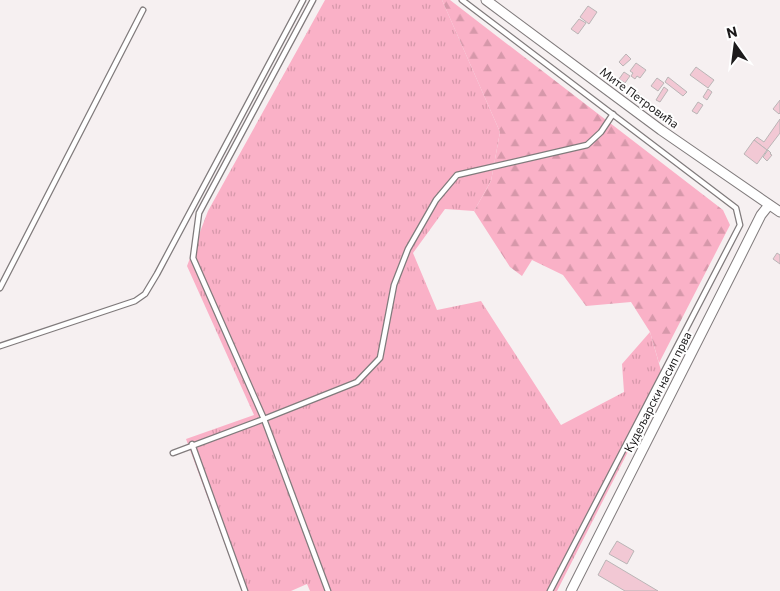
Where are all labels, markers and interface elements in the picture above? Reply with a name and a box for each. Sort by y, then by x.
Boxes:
north arrow [710,20,760,70]
text: N [725,22,739,41]
street label: Мите Петровића [597,64,682,130]
street label: Кудељарски насип прва [621,329,694,454]

